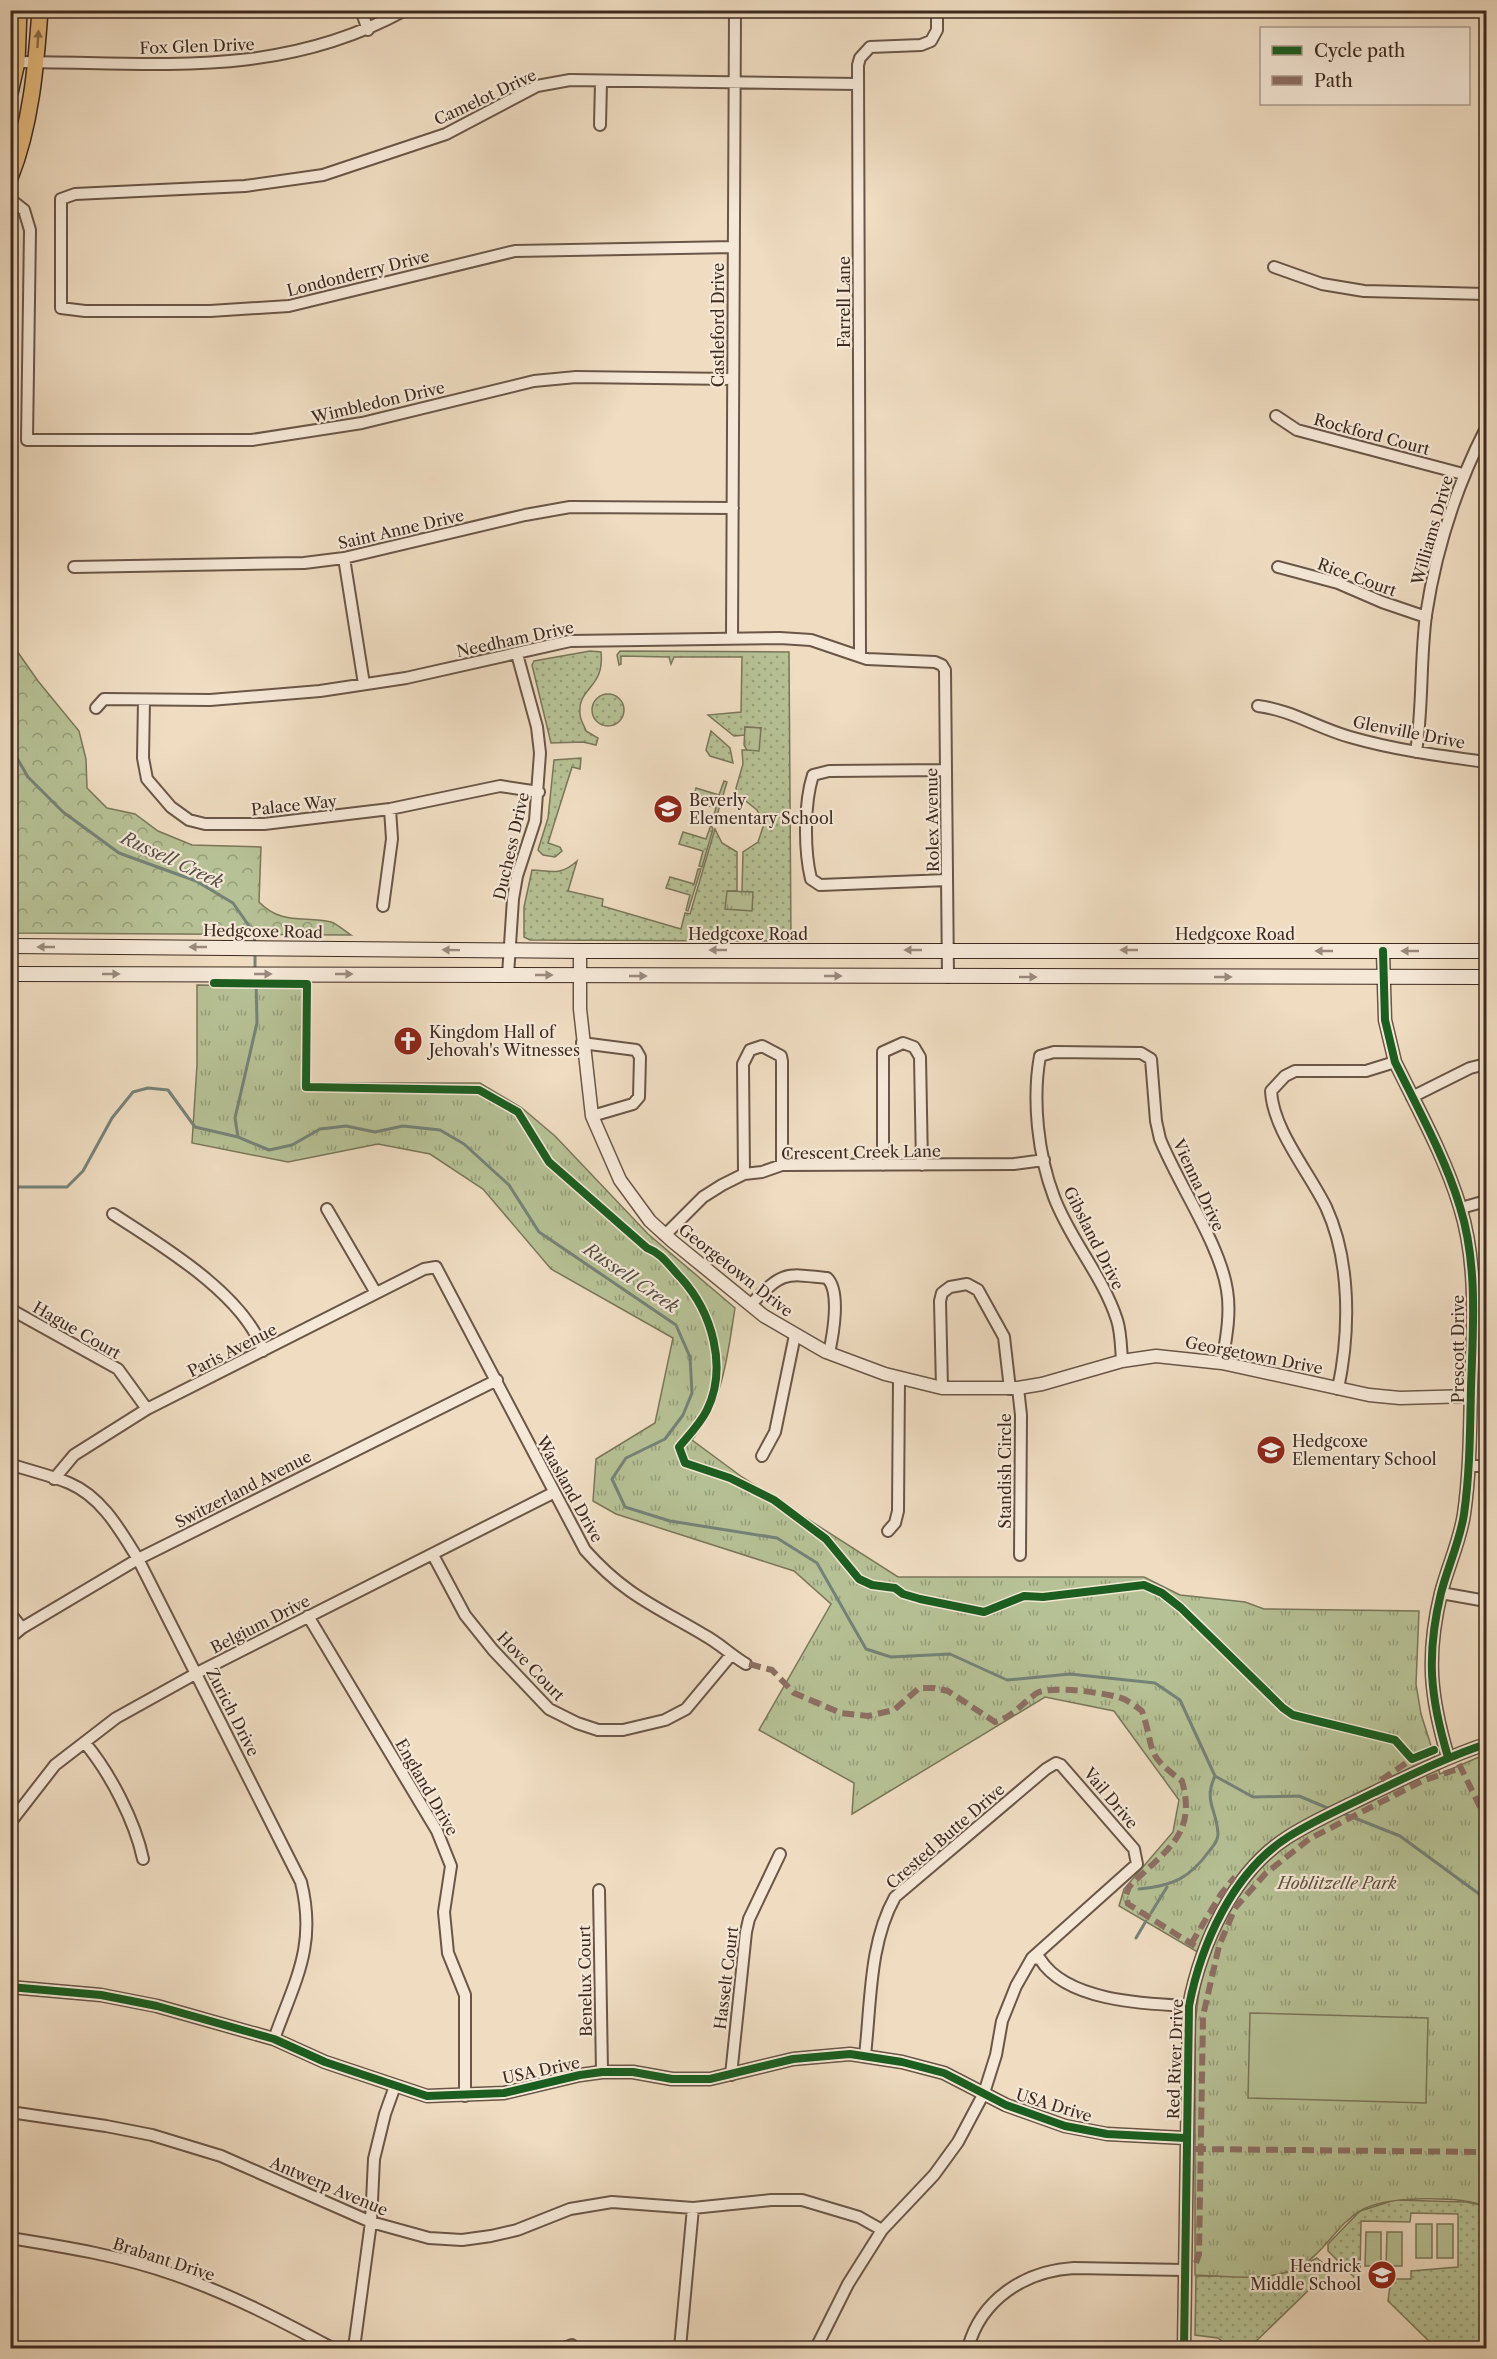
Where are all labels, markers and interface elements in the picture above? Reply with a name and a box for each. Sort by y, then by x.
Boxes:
legend [1260,27,1470,105]
one-way arrow [34,29,43,48]
street label: Fox Glen Drive [139,34,255,58]
text: Cycle path [1314,40,1405,62]
street label: Camelot Drive [431,65,539,129]
text: Path [1314,70,1353,92]
street label: Londonderry Drive [285,246,431,300]
street label: Farrell Lane [834,256,854,348]
street label: Castleford Drive [708,263,728,387]
street label: Wimbledon Drive [308,377,447,427]
street label: Rockford Court [1312,409,1433,459]
street label: Williams Drive [1407,473,1457,588]
street label: Saint Anne Drive [336,505,466,553]
street label: Rice Court [1315,553,1400,601]
street label: Needham Drive [454,617,576,661]
street label: Glenville Drive [1351,711,1467,753]
street label: Rolex Avenue [921,768,943,872]
street label: Palace Way [250,790,339,819]
street label: Duchess Drive [489,790,533,902]
place label: Beverly Elementary School [689,790,834,828]
school or university icon: Beverly Elementary School [652,793,684,825]
water label: Russell Creek [116,826,227,893]
street label: Hedgcoxe Road [203,920,323,942]
street label: Hedgcoxe Road [688,924,808,944]
street label: Hedgcoxe Road [1175,924,1295,944]
one-way arrow [36,942,55,952]
one-way arrow [189,942,208,952]
one-way arrow [441,945,460,955]
one-way arrow [709,945,728,955]
one-way arrow [904,945,923,955]
one-way arrow [1120,945,1139,955]
one-way arrow [1315,946,1334,956]
one-way arrow [1401,946,1420,956]
one-way arrow [101,969,120,979]
one-way arrow [253,969,272,979]
one-way arrow [335,969,354,979]
one-way arrow [535,970,554,980]
one-way arrow [629,971,648,981]
one-way arrow [824,971,843,981]
one-way arrow [1019,972,1038,982]
one-way arrow [1214,972,1233,982]
place label: Kingdom Hall of Jehovah's Witnesses [426,1022,580,1060]
church icon: Kingdom Hall of Jehovah's Witnesses [392,1025,424,1057]
street label: Vienna Drive [1168,1135,1229,1234]
street label: Crescent Creek Lane [781,1141,941,1163]
street label: Gibsland Drive [1059,1183,1129,1293]
street label: Georgetown Drive [675,1219,797,1321]
water label: Russell Creek [578,1237,683,1318]
street label: Prescott Drive [1448,1295,1468,1403]
street label: Hague Court [30,1297,125,1363]
street label: Paris Avenue [184,1319,280,1381]
street label: Georgetown Drive [1183,1332,1325,1378]
street label: Standish Circle [995,1413,1015,1529]
street label: Waasland Drive [532,1431,608,1546]
place label: Hedgcoxe Elementary School [1292,1431,1437,1469]
school or university icon: Hedgcoxe Elementary School [1255,1434,1287,1466]
street label: Switzerland Avenue [171,1446,315,1532]
street label: Belgium Drive [207,1590,313,1658]
street label: Hove Court [493,1627,569,1705]
street label: Zurich Drive [202,1665,264,1760]
street label: England Drive [391,1735,463,1839]
street label: Vail Drive [1079,1762,1142,1833]
street label: Crested Butte Drive [882,1779,1008,1893]
park label: Hoblitzelle Park [1275,1873,1397,1893]
street label: Benelux Court [574,1925,596,2037]
street label: Hasselt Court [710,1925,742,2031]
street label: Red River Drive [1163,1998,1187,2120]
street label: USA Drive [500,2052,582,2088]
street label: USA Drive [1013,2084,1095,2126]
street label: Antwerp Avenue [266,2152,391,2220]
street label: Brabant Drive [111,2233,217,2285]
place label: Hendrick Middle School [1250,2256,1362,2294]
school or university icon: Hendrick Middle School [1366,2259,1398,2291]

